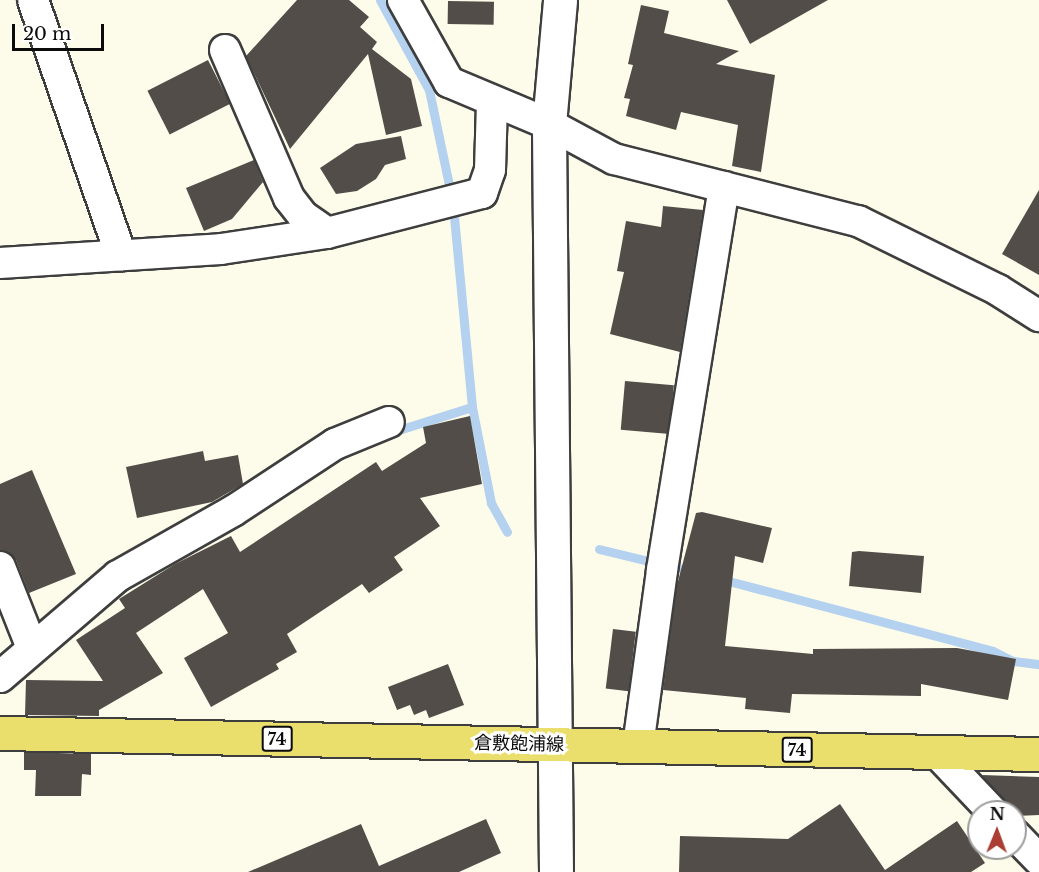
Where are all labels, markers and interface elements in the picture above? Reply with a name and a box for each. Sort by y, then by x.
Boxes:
scale bar [15,12,106,50]
text: 20 m [23,23,71,45]
road number: 74 [260,726,294,752]
street label: 倉敷飽浦線 [474,732,564,756]
road number: 74 [780,737,814,763]
north arrow [967,800,1027,860]
text: N [990,804,1005,824]

